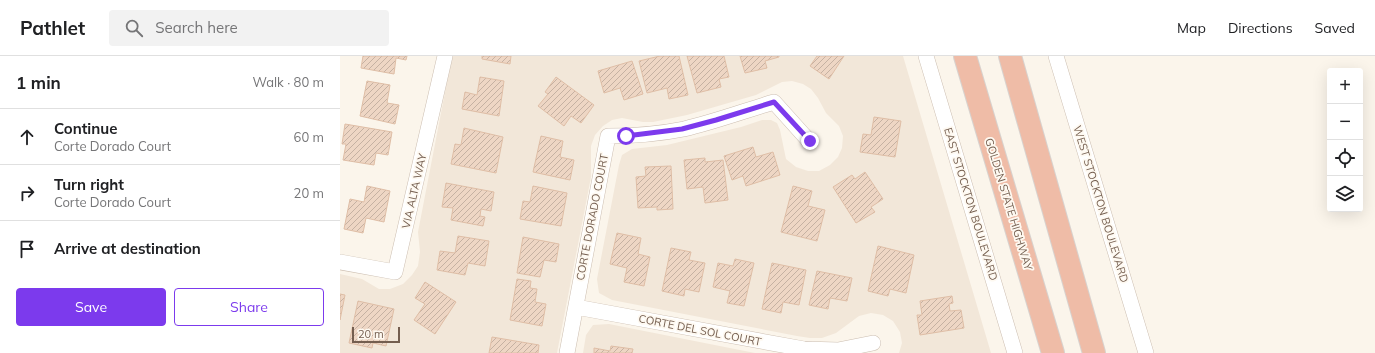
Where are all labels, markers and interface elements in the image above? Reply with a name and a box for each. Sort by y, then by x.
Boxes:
search box [109,10,389,46]
text: Pathlet [20,16,85,40]
icon: search [123,17,145,39]
text: Search here [155,18,238,37]
text: Map [1177,19,1206,37]
text: Directions [1228,19,1293,37]
text: Saved [1315,19,1355,37]
map controls [1327,68,1363,212]
button: + [1327,68,1363,104]
text: 1 min [16,72,61,93]
text: Walk · 80 m [253,74,324,90]
button: − [1327,104,1363,140]
text: Continue [54,119,117,138]
street label: WEST STOCKTON BOULEVARD [1070,124,1132,284]
icon: ahead [16,126,38,148]
street label: EAST STOCKTON BOULEVARD [941,126,1001,282]
route start [617,127,635,145]
text: 60 m [294,129,324,145]
route end [801,132,819,150]
street label: GOLDEN STATE HIGHWAY [982,136,1036,272]
text: Corte Dorado Court [54,138,171,154]
button: locate [1327,140,1363,176]
street label: VIA ALTA WAY [399,152,430,230]
street label: CORTE DORADO COURT [573,152,611,282]
text: Turn right [54,175,124,194]
button: layers [1327,176,1363,212]
icon: right [16,182,38,204]
text: 20 m [294,185,324,201]
text: Corte Dorado Court [54,194,171,210]
icon: arrive [16,238,38,260]
text: Arrive at destination [54,239,201,258]
button: Save [16,288,166,326]
button: Share [174,288,324,326]
street label: CORTE DEL SOL COURT [637,311,763,349]
scale bar [352,325,400,344]
text: 20 m [358,327,384,341]

